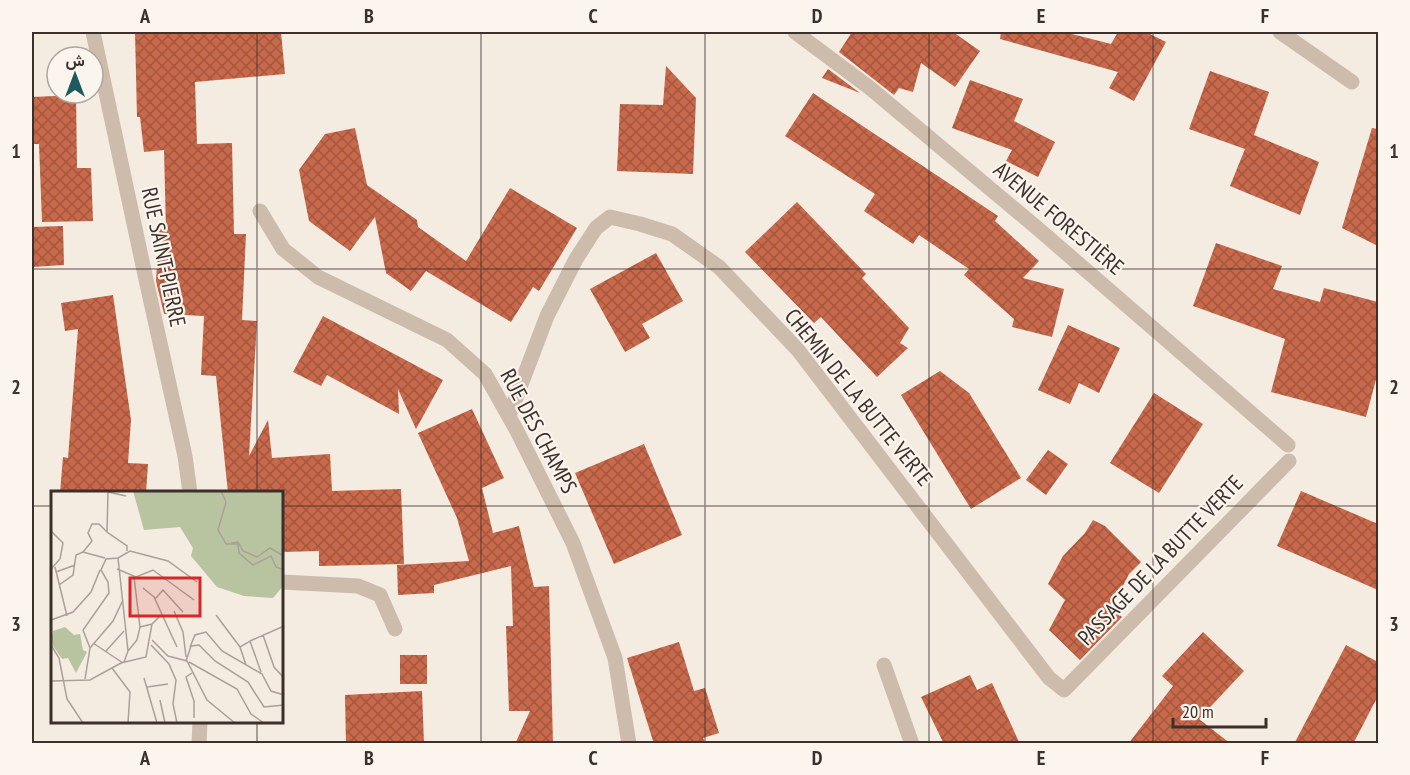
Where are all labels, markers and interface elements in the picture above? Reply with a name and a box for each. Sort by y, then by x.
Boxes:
text: A [139,3,151,29]
text: B [364,3,374,29]
text: C [588,3,598,29]
text: D [812,3,823,29]
text: E [1037,3,1045,29]
text: F [1261,3,1269,29]
north arrow [45,45,105,105]
text: ش [65,50,85,70]
text: 1 [11,138,21,164]
text: 1 [1389,138,1399,164]
street label: AVENUE FORESTIÈRE [988,155,1130,281]
street label: RUE SAINT-PIERRE [136,185,192,329]
street label: CHEMIN DE LA BUTTE VERTE [779,303,939,491]
street label: RUE DES CHAMPS [495,364,583,498]
text: 2 [11,374,21,400]
text: 2 [1389,374,1399,400]
street label: PASSAGE DE LA BUTTE VERTE [1071,469,1249,651]
inset map [51,491,284,724]
text: 3 [11,611,21,637]
text: 3 [1389,611,1399,637]
scale bar [1173,691,1266,729]
text: 20 m [1182,700,1214,723]
text: A [139,745,151,771]
text: B [364,745,374,771]
text: C [588,745,598,771]
text: D [812,745,823,771]
text: E [1037,745,1045,771]
text: F [1261,745,1269,771]

